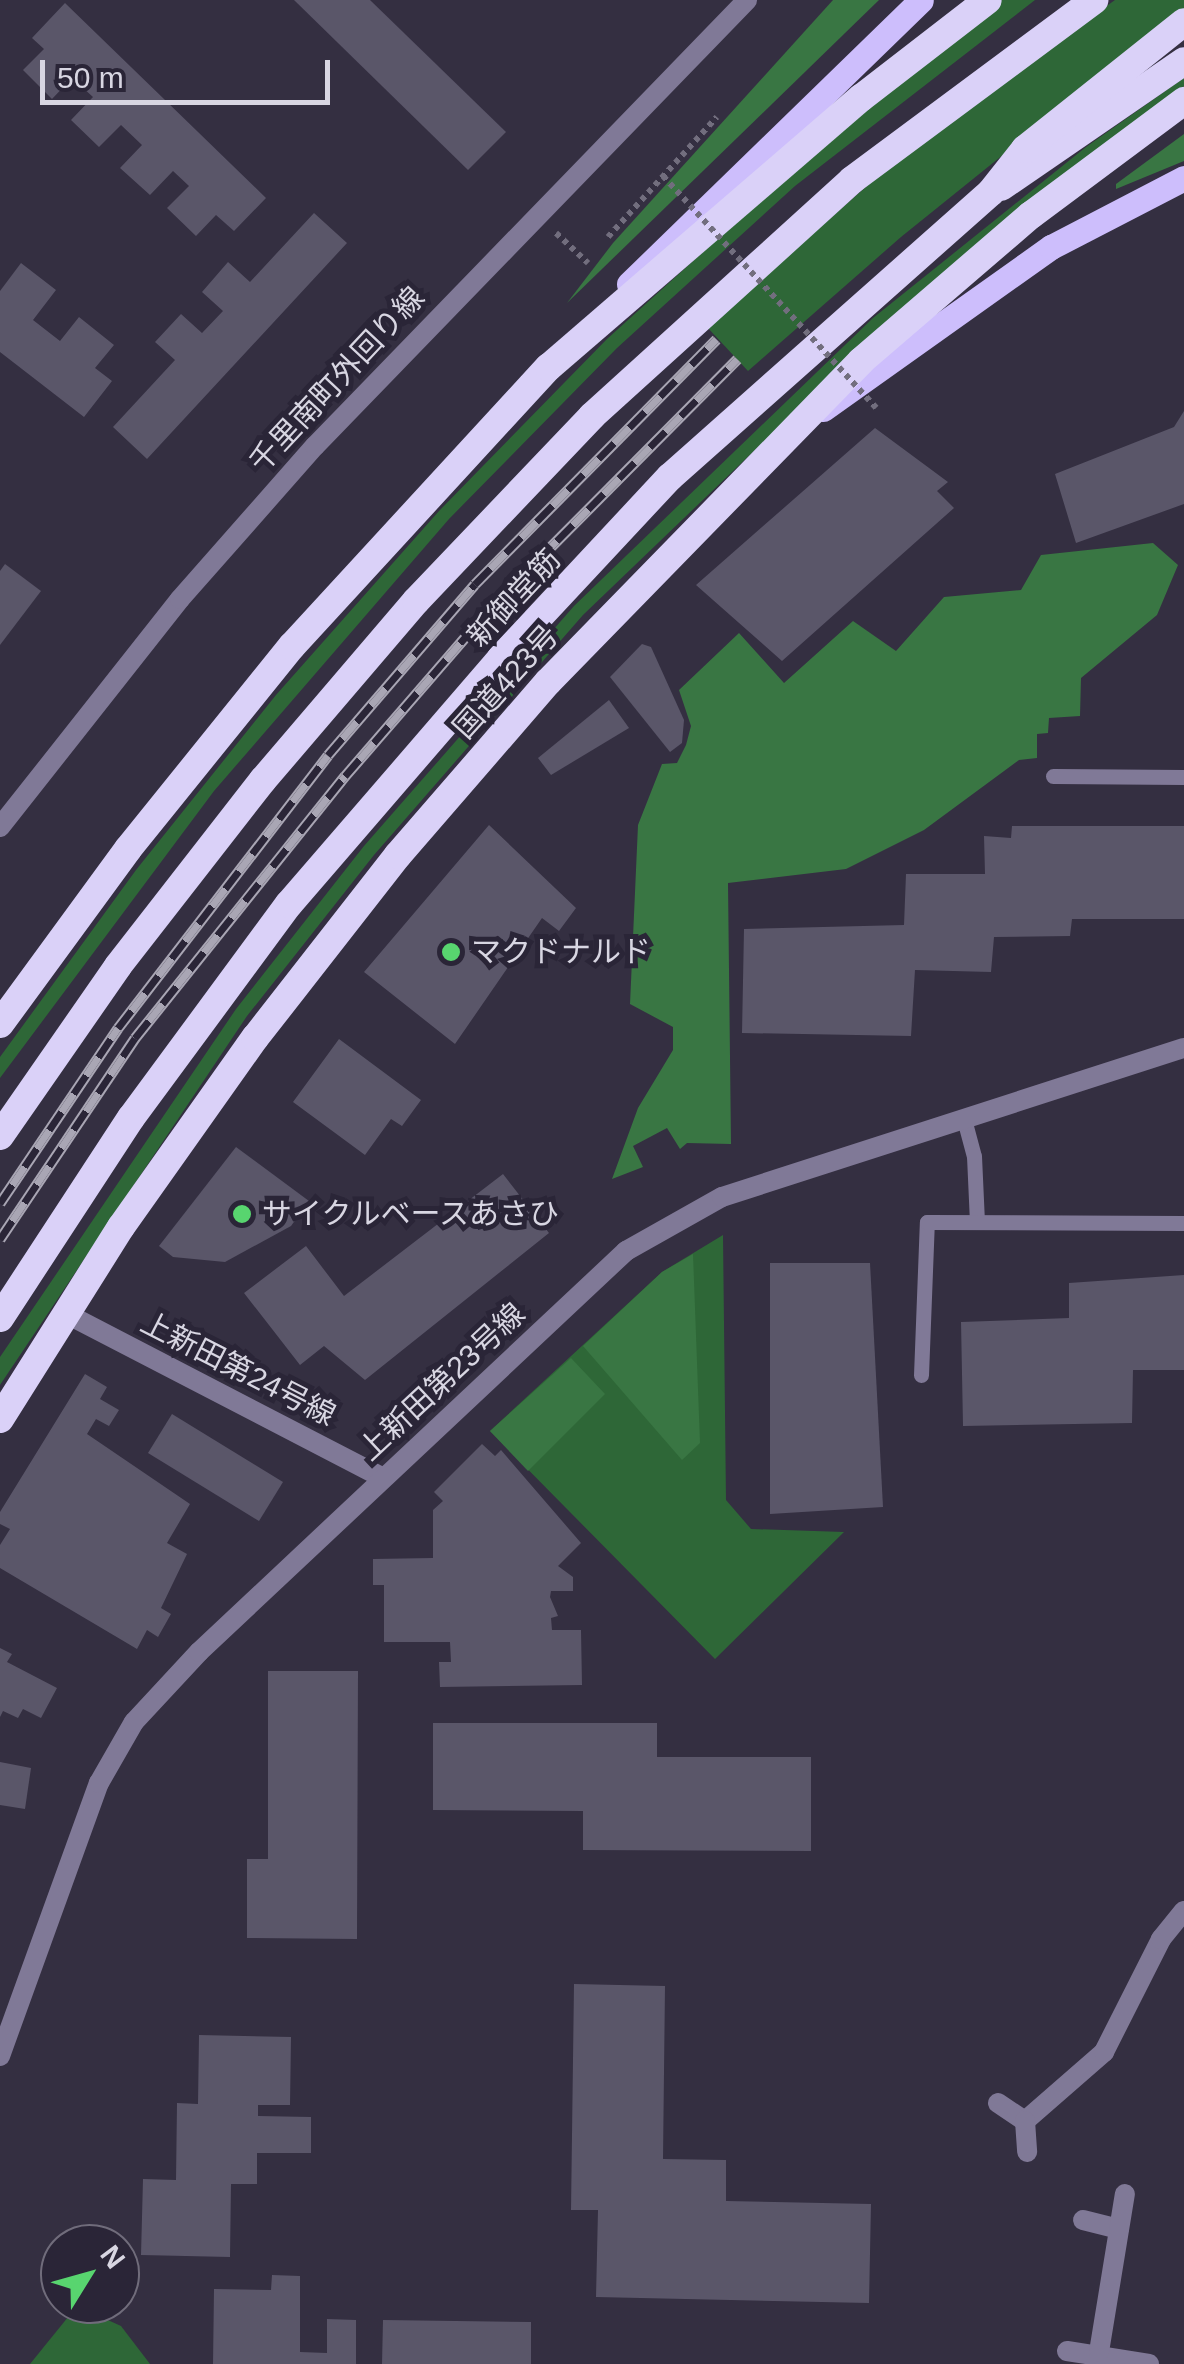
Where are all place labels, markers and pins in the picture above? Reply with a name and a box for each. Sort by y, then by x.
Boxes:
place label: マクドナルド [471,934,651,970]
marker: マクドナルド [440,941,462,963]
place label: サイクルベースあさひ [262,1196,562,1232]
marker: サイクルベースあさひ [231,1203,253,1225]

